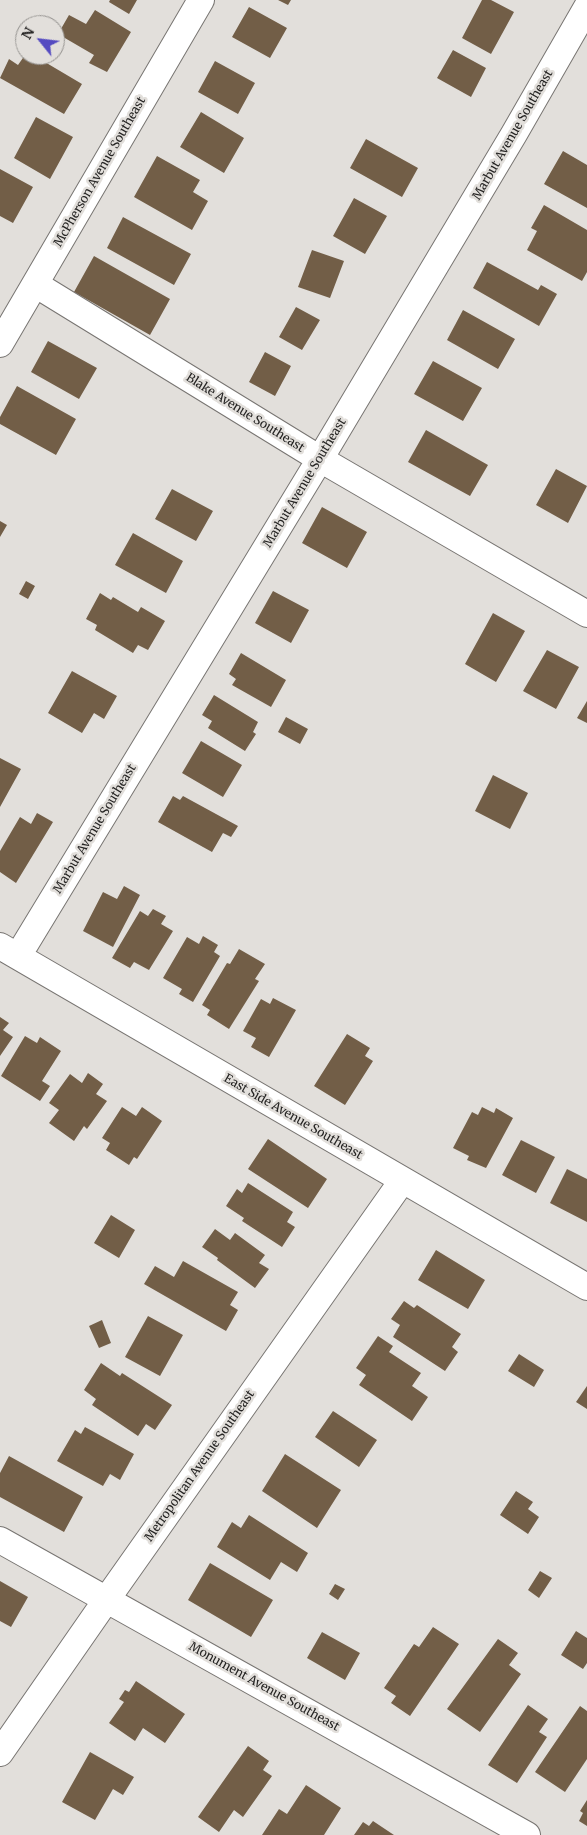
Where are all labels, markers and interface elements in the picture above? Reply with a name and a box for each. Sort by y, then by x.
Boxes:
north arrow [15,15,65,65]
text: N [17,24,38,42]
street label: Marbut Avenue Southeast [470,67,556,203]
street label: McPherson Avenue Southeast [51,94,149,250]
street label: Blake Avenue Southeast [183,371,307,455]
street label: Marbut Avenue Southeast [261,416,349,550]
street label: Marbut Avenue Southeast [51,762,139,896]
street label: East Side Avenue Southeast [221,1071,365,1163]
street label: Metropolitan Avenue Southeast [142,1388,258,1544]
street label: Monument Avenue Southeast [186,1640,342,1734]

